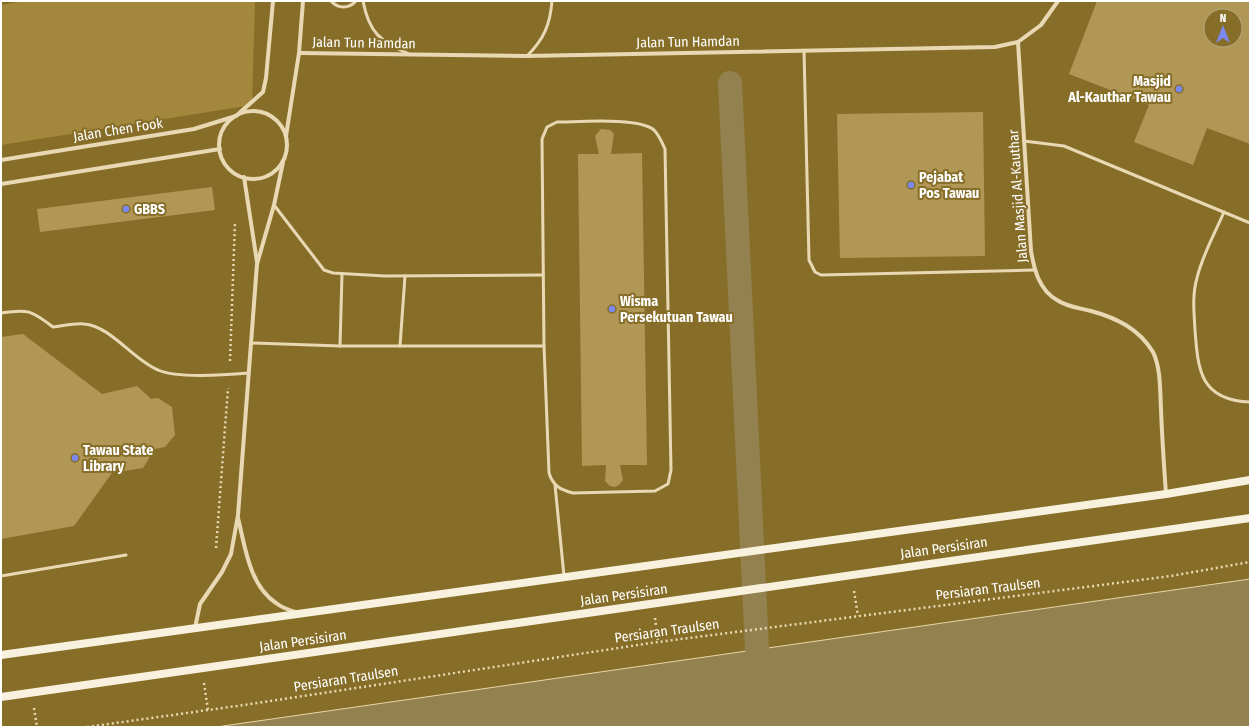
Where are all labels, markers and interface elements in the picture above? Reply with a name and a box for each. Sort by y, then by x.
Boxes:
north arrow [1203,8,1243,48]
text: N [1220,12,1226,25]
street label: Jalan Tun Hamdan [636,33,740,51]
street label: Jalan Tun Hamdan [312,34,416,52]
place label: Masjid Al-Kauthar Tawau [1067,73,1171,106]
marker: Masjid Al-Kauthar Tawau [1174,84,1184,94]
street label: Jalan Chen Fook [72,114,165,145]
street label: Jalan Masjid Al-Kauthar [1005,129,1031,263]
place label: Pejabat Pos Tawau [919,169,979,202]
marker: Pejabat Pos Tawau [906,180,916,190]
place label: GBBS [134,201,165,218]
marker: GBBS [121,204,131,214]
place label: Wisma Persekutuan Tawau [620,293,733,326]
marker: Wisma Persekutuan Tawau [607,304,617,314]
place label: Tawau State Library [83,442,153,475]
marker: Tawau State Library [70,453,80,463]
street label: Jalan Persisiran [899,533,989,563]
street label: Persiaran Traulsen [935,574,1041,604]
street label: Jalan Persisiran [579,580,669,610]
street label: Persiaran Traulsen [614,615,720,647]
street label: Jalan Persisiran [258,626,348,656]
street label: Persiaran Traulsen [293,662,399,696]

